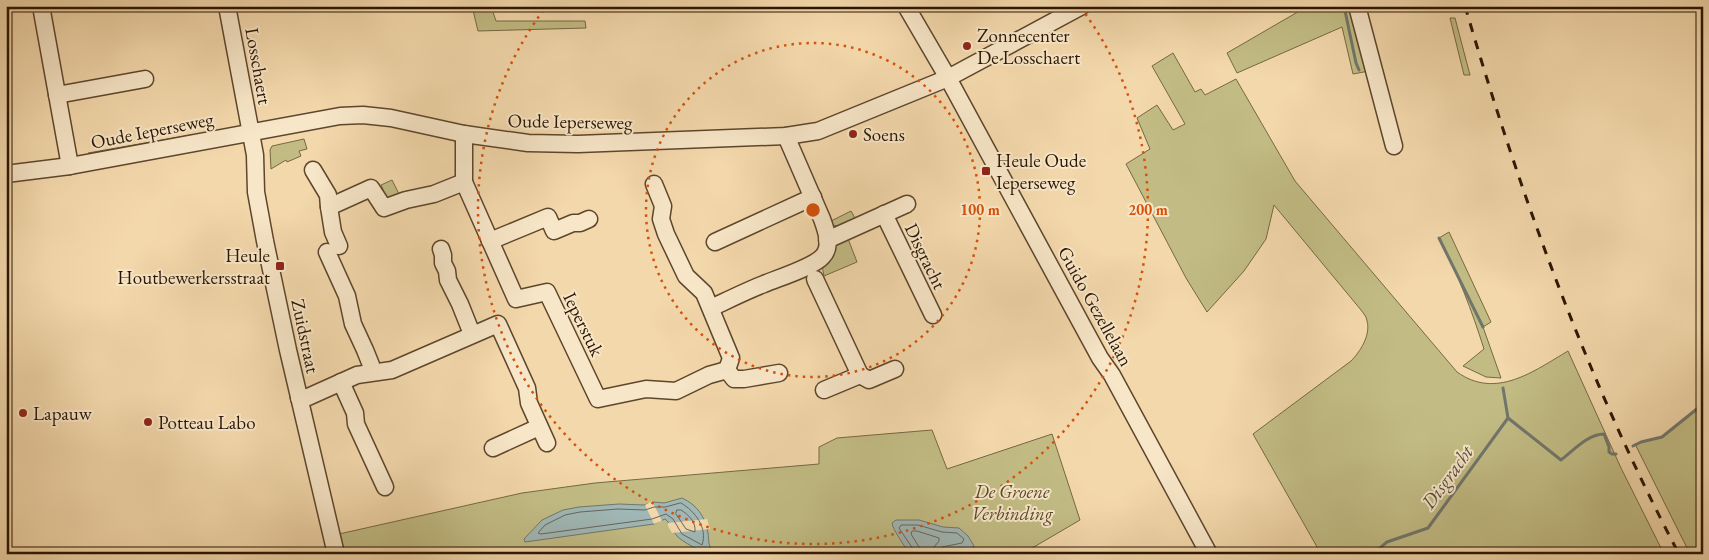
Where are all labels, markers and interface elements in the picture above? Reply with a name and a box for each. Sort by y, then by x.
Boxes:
place label: Zonnecenter De Losschaert [977,23,1080,70]
street label: Losschaert [239,26,278,106]
marker: Zonnecenter De Losschaert [961,40,973,52]
street label: Oude Ieperseweg [89,106,216,155]
street label: Oude Ieperseweg [507,108,633,135]
place label: Soens [863,122,905,147]
marker: Soens [847,128,859,140]
place label: Heule Oude Ieperseweg [996,148,1086,195]
marker: Heule Oude Ieperseweg [980,165,992,177]
text: 100 m [960,200,1000,219]
text: 200 m [1128,200,1168,219]
centre of rings [804,201,822,219]
street label: Disgracht [899,219,952,294]
street label: Guido Gezellelaan [1052,242,1139,371]
place label: Heule Houtbewerkersstraat [117,243,270,290]
marker: Heule Houtbewerkersstraat [274,260,286,272]
street label: Ieperstuk [557,288,610,361]
street label: Zuidstraat [285,297,326,376]
place label: Lapauw [33,401,93,426]
marker: Lapauw [17,407,29,419]
place label: Potteau Labo [158,410,256,435]
marker: Potteau Labo [142,416,154,428]
water label: Disgracht [1414,439,1480,515]
park label: De Groene Verbinding [971,479,1054,526]

